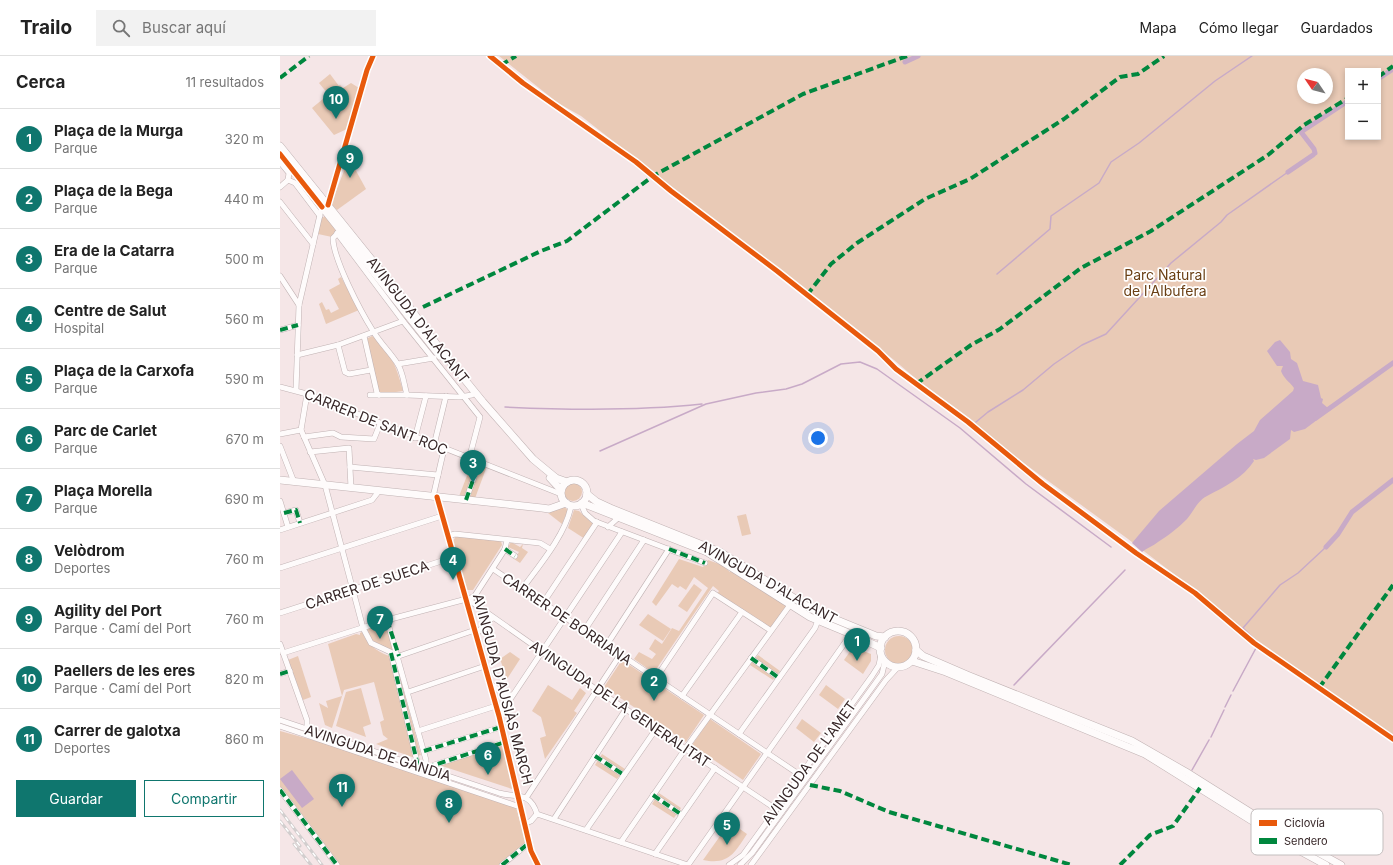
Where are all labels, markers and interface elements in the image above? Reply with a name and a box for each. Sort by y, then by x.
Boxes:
search box [96,10,376,46]
text: Trailo [20,16,72,39]
icon: search [110,17,132,39]
text: Buscar aquí [142,18,226,37]
text: Mapa [1140,19,1177,36]
text: Cómo llegar [1199,19,1279,36]
text: Guardados [1301,19,1373,36]
north arrow [1297,68,1333,104]
map controls [1345,68,1381,140]
button: + [1345,68,1381,104]
text: Cerca [16,72,65,92]
text: 11 resultados [185,74,264,90]
pin: 10 [323,86,349,119]
button: − [1345,104,1381,140]
text: Plaça de la Murga [54,121,183,140]
text: 1 [26,131,32,147]
text: 320 m [225,131,264,147]
text: Parque [54,140,98,156]
pin: 9 [337,145,363,178]
text: Plaça de la Bega [54,181,173,200]
text: 2 [25,191,33,207]
text: 440 m [224,191,264,207]
text: Parque [54,200,98,216]
text: Era de la Catarra [54,241,174,260]
text: 3 [25,251,33,267]
text: 500 m [225,251,264,267]
street label: AVINGUDA D'ALACANT [364,253,473,386]
text: Parque [54,260,98,276]
park label: Parc Natural de l'Albufera [1123,266,1207,299]
text: Centre de Salut [54,301,166,320]
text: 4 [25,311,33,327]
text: 560 m [225,311,264,327]
text: Hospital [54,320,104,336]
text: Plaça de la Carxofa [54,361,194,380]
text: 5 [25,371,33,387]
text: 590 m [225,371,264,387]
text: Parque [54,380,98,396]
street label: CARRER DE SANT ROC [302,385,451,458]
text: Parc de Carlet [54,421,157,440]
your location [808,428,828,448]
text: 6 [25,431,33,447]
text: 670 m [226,431,264,447]
text: Parque [54,440,98,456]
pin: 3 [460,450,486,483]
text: Plaça Morella [54,481,152,500]
text: 7 [25,491,33,507]
text: 690 m [225,491,264,507]
text: Parque [54,500,98,516]
street label: AVINGUDA D'ALACANT [696,536,841,627]
text: Velòdrom [54,541,125,560]
pin: 4 [440,547,466,580]
text: 8 [25,551,33,567]
text: 760 m [226,551,264,567]
street label: CARRER DE SUECA [303,556,431,613]
text: Deportes [54,560,110,576]
street label: CARRER DE BORRIANA [499,569,636,669]
street label: AVINGUDA D'AUSIÀS MARCH [470,592,537,786]
text: Agility del Port [54,601,162,620]
pin: 7 [367,606,393,639]
text: 9 [25,611,33,627]
text: 760 m [226,611,264,627]
text: Parque · Camí del Port [54,620,191,636]
pin: 1 [844,628,870,661]
street label: AVINGUDA DE LA GENERALITAT [527,637,714,771]
text: Paellers de les eres [54,661,195,680]
pin: 2 [641,668,667,701]
text: 10 [22,671,36,687]
text: 820 m [225,671,264,687]
text: Parque · Camí del Port [54,680,191,696]
street label: AVINGUDA DE L'AMET [758,698,859,828]
text: Carrer de galotxa [54,721,181,740]
street label: AVINGUDA DE GANDIA [303,721,454,784]
text: 11 [23,731,35,747]
text: 860 m [225,731,264,747]
text: Deportes [54,740,110,756]
pin: 6 [475,742,501,775]
pin: 11 [329,774,355,807]
button: Guardar [16,780,136,817]
button: Compartir [144,780,264,817]
pin: 8 [436,790,462,823]
legend [1251,809,1383,855]
pin: 5 [714,812,740,845]
text: Ciclovía [1284,816,1325,830]
text: Sendero [1284,834,1328,848]

